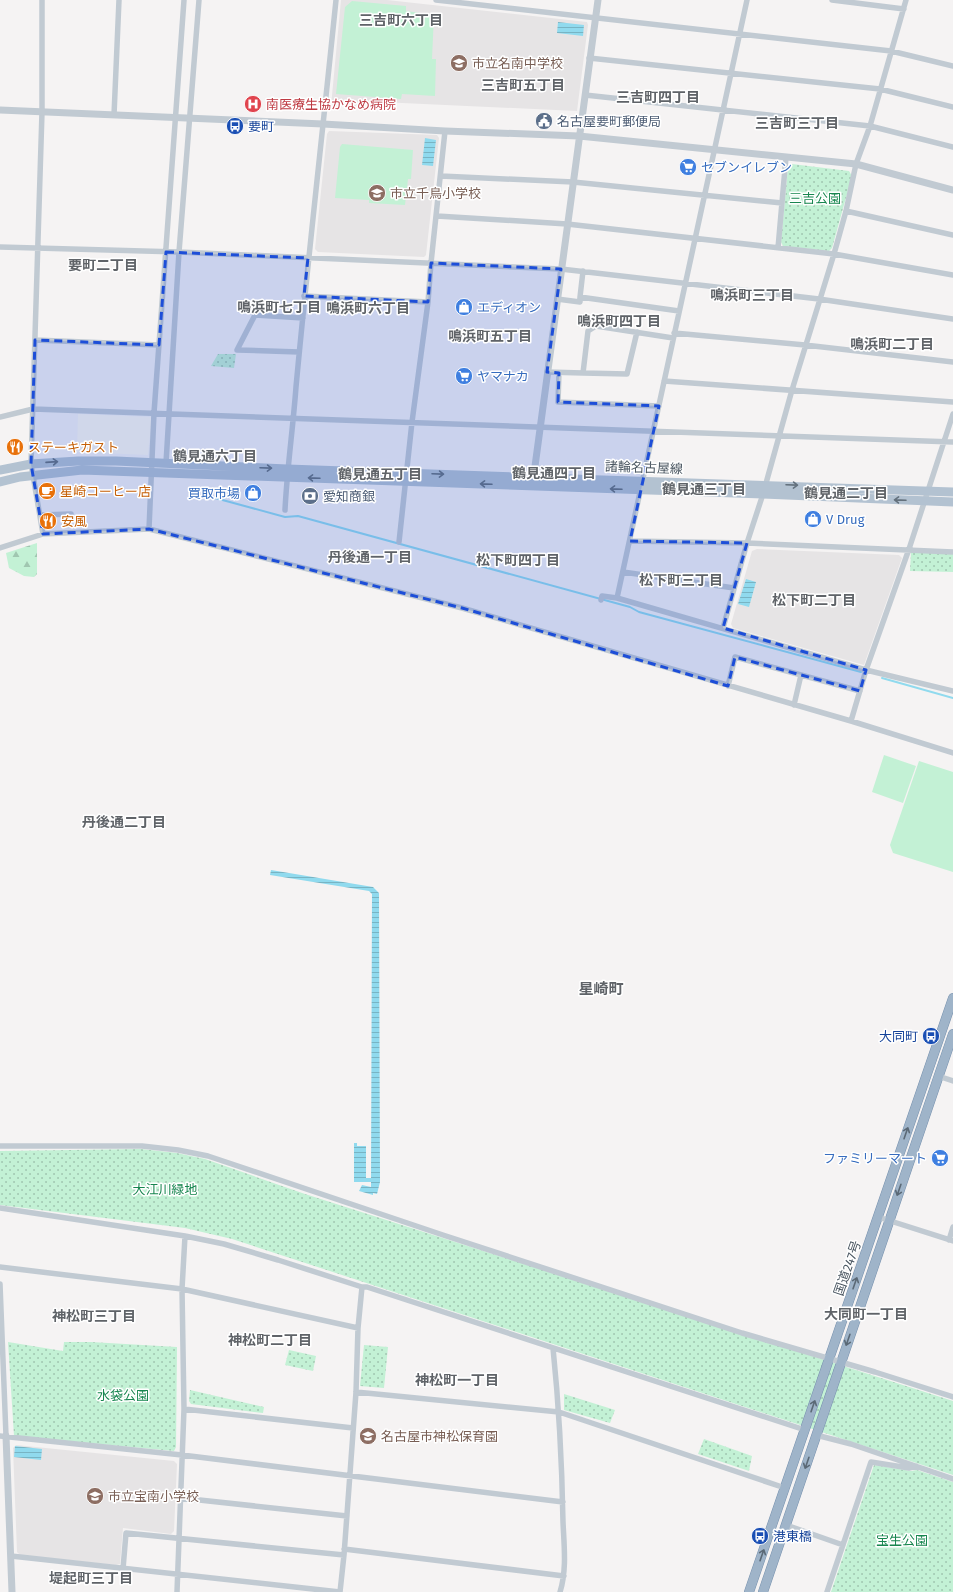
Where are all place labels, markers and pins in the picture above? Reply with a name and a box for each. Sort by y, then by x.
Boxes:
school or university icon: 市立名南中学校 [449,53,469,73]
place label: 市立名南中学校 [472,56,563,71]
hospital icon: 南医療生協かなめ病院 [243,94,263,114]
place label: 南医療生協かなめ病院 [266,97,396,112]
public building icon: 名古屋要町郵便局 [534,111,554,131]
place label: 名古屋要町郵便局 [557,114,661,129]
bus stop icon: 要町 [225,116,245,136]
place label: 要町 [248,119,274,134]
supermarket icon: セブンイレブン [678,157,698,177]
place label: セブンイレブン [701,160,792,175]
school or university icon: 市立千鳥小学校 [367,183,387,203]
place label: 市立千鳥小学校 [390,186,481,201]
shop icon: エディオン [454,297,474,317]
place label: エディオン [477,300,541,315]
supermarket icon: ヤマナカ [454,366,474,386]
place label: ヤマナカ [477,369,529,384]
restaurant icon: ステーキガスト [5,437,25,457]
place label: ステーキガスト [28,440,119,455]
cafe icon: 星崎コーヒー店 [37,481,57,501]
shop icon: 買取市場 [243,483,263,503]
place label: 星崎コーヒー店 [60,484,151,499]
place label: 買取市場 [188,486,240,501]
bank icon: 愛知商銀 [300,486,320,506]
place label: 愛知商銀 [323,489,375,504]
shop icon: V Drug [803,509,823,529]
restaurant icon: 安風 [38,511,58,531]
place label: V Drug [826,512,865,527]
place label: 安風 [61,514,87,529]
bus stop icon: 大同町 [921,1026,941,1046]
place label: 大同町 [879,1029,918,1044]
supermarket icon: ファミリーマート [930,1148,950,1168]
place label: ファミリーマート [823,1151,927,1166]
school or university icon: 名古屋市神松保育園 [358,1426,378,1446]
place label: 名古屋市神松保育園 [381,1429,498,1444]
school or university icon: 市立宝南小学校 [85,1486,105,1506]
place label: 市立宝南小学校 [108,1489,199,1504]
bus stop icon: 港東橋 [750,1526,770,1546]
place label: 港東橋 [773,1529,812,1544]

